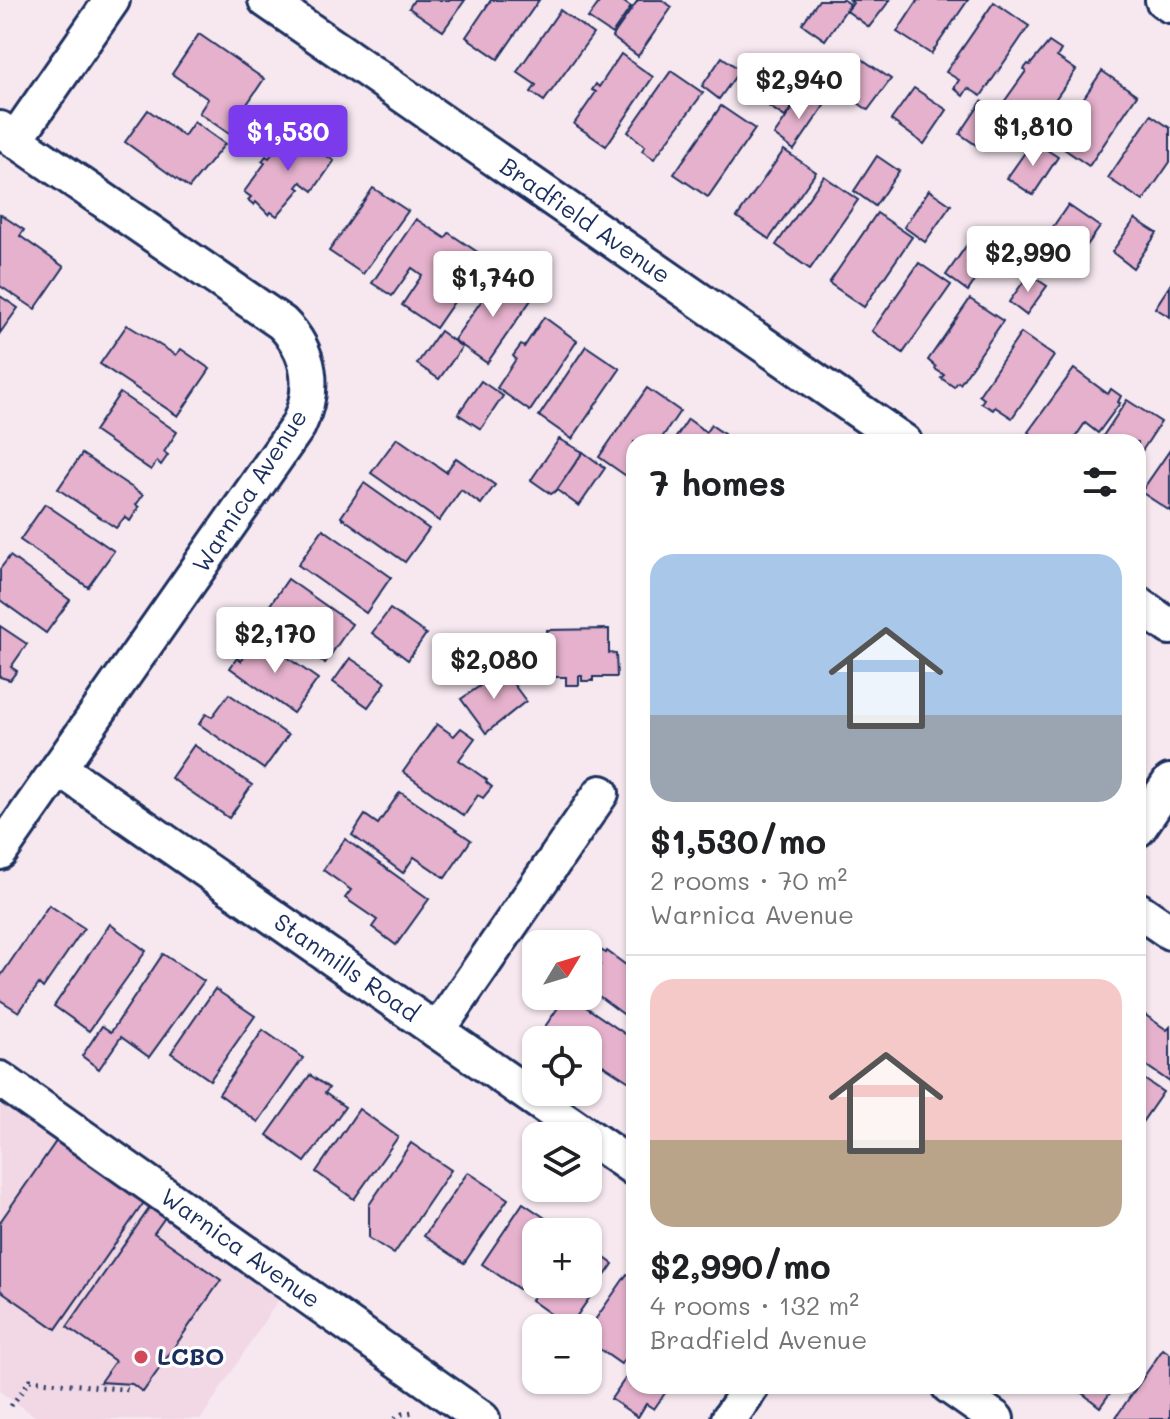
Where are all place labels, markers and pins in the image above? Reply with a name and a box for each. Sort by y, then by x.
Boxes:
pin: $2,940 [734,53,864,121]
pin: $1,810 [968,100,1098,168]
pin: $1,530 [223,105,353,173]
pin: $2,990 [963,226,1093,294]
pin: $1,740 [428,251,558,319]
pin: $2,170 [210,607,340,675]
pin: $2,080 [429,633,559,701]
place label: LCBO [157,1340,224,1371]
marker: LCBO [132,1348,150,1366]

